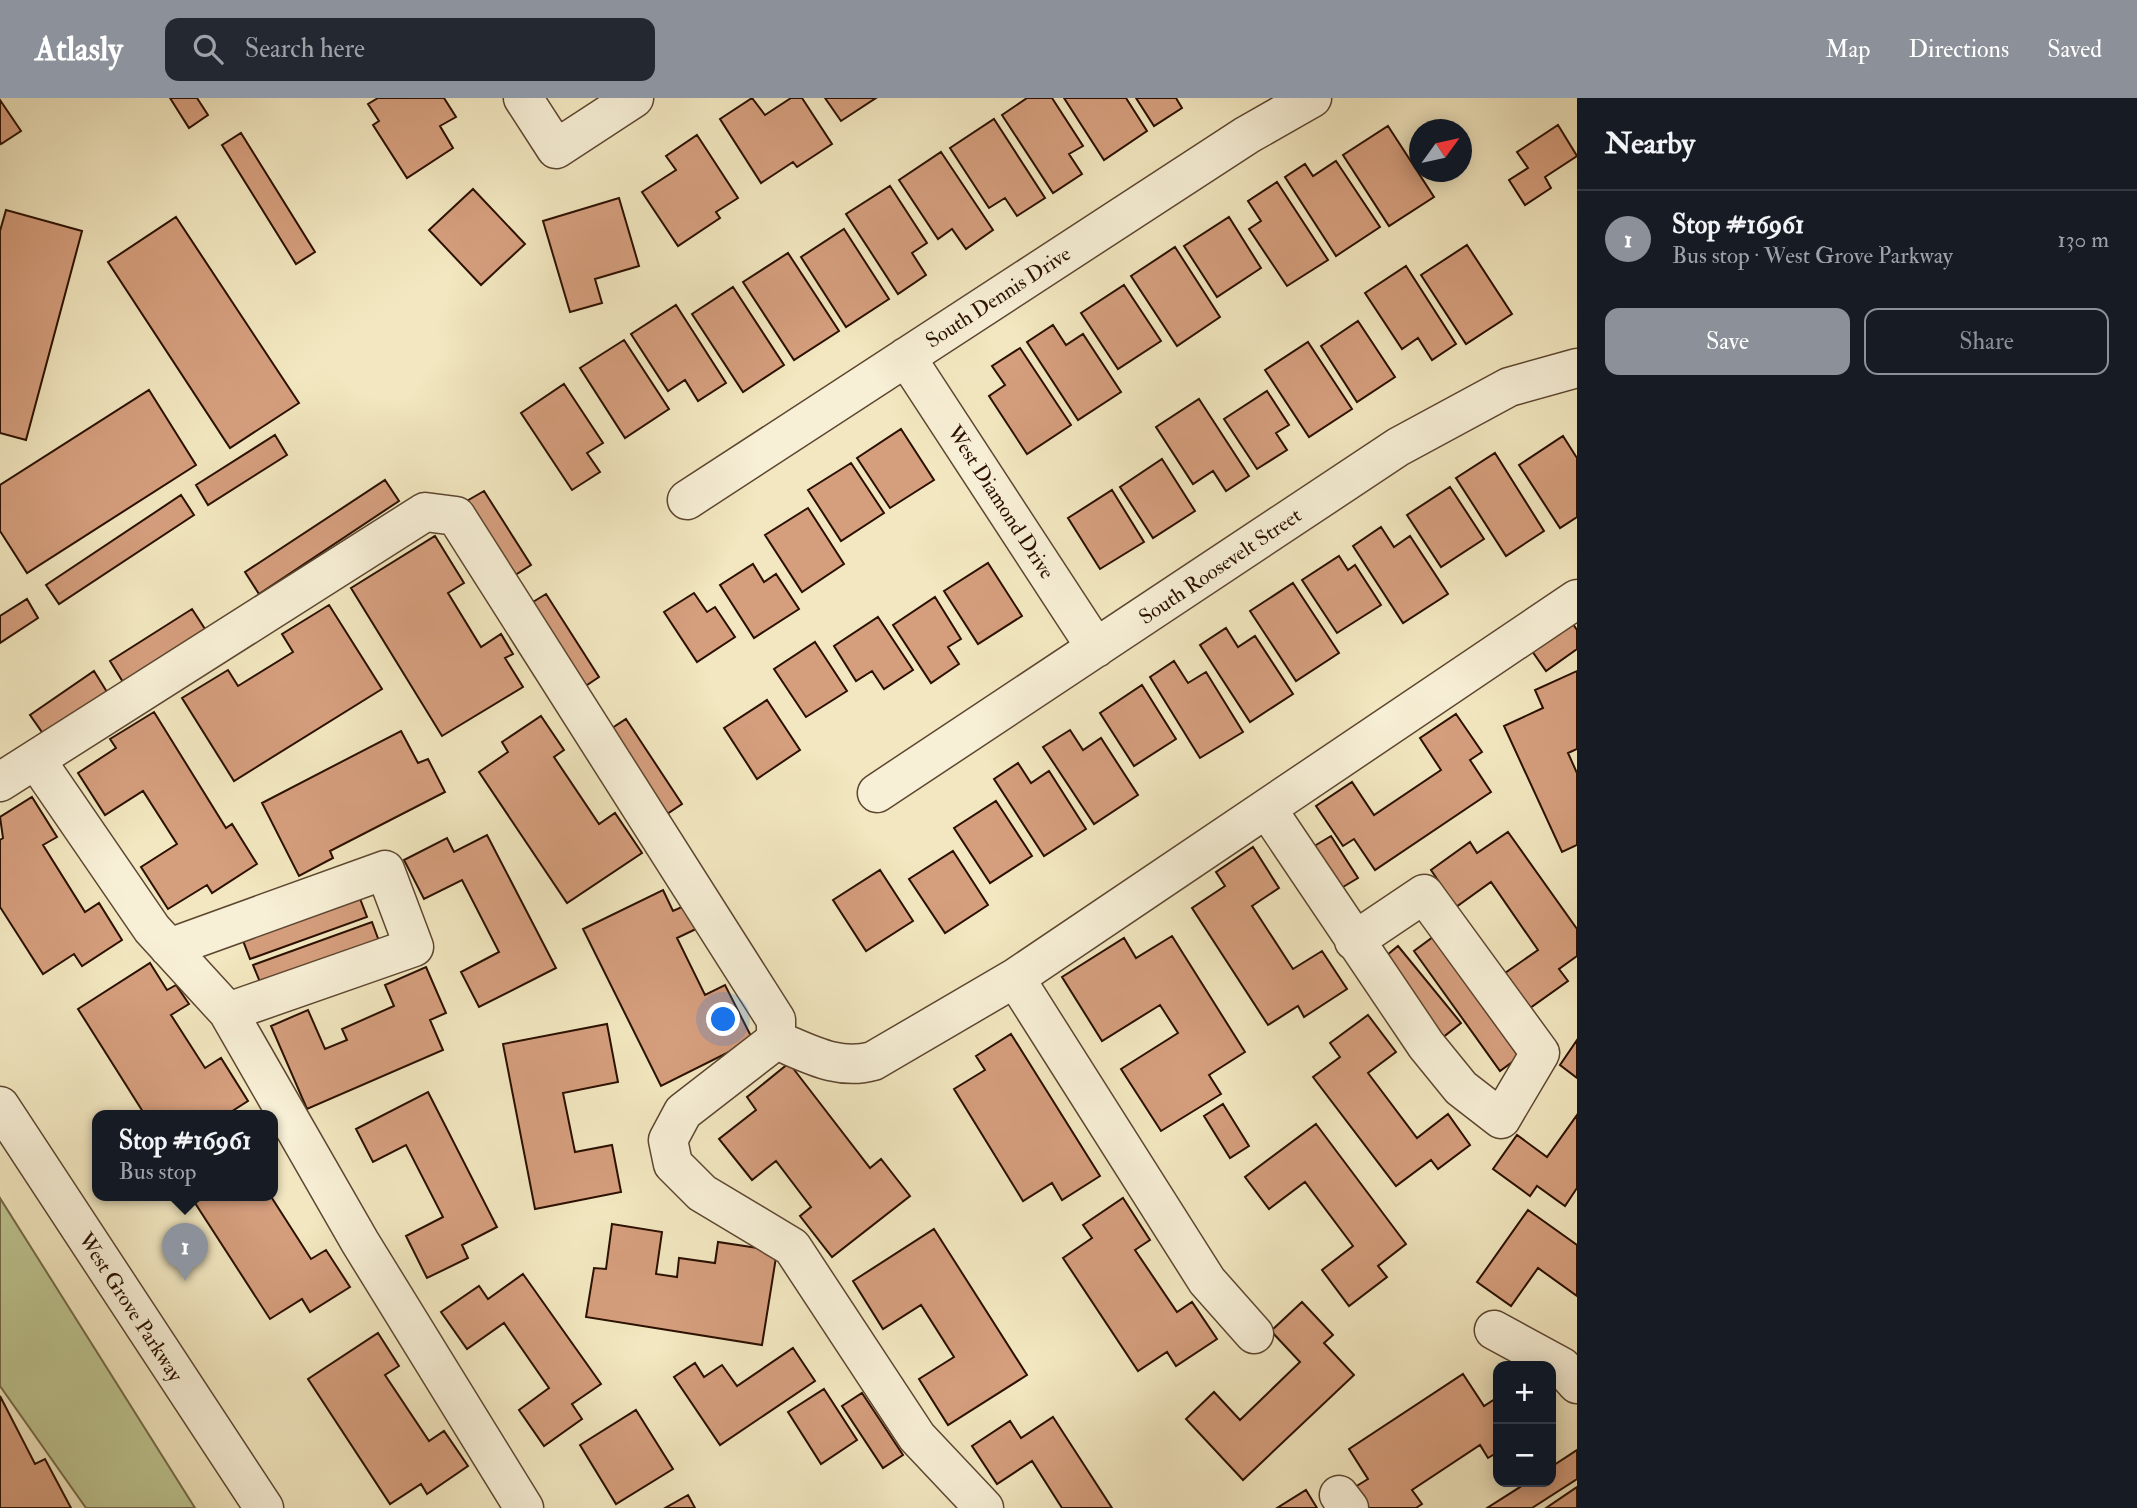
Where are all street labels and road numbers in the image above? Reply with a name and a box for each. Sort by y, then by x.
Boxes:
street label: South Dennis Drive [921,240,1076,354]
street label: West Diamond Drive [940,419,1060,584]
street label: South Roosevelt Street [1134,502,1307,631]
street label: West Grove Parkway [72,1227,189,1388]

